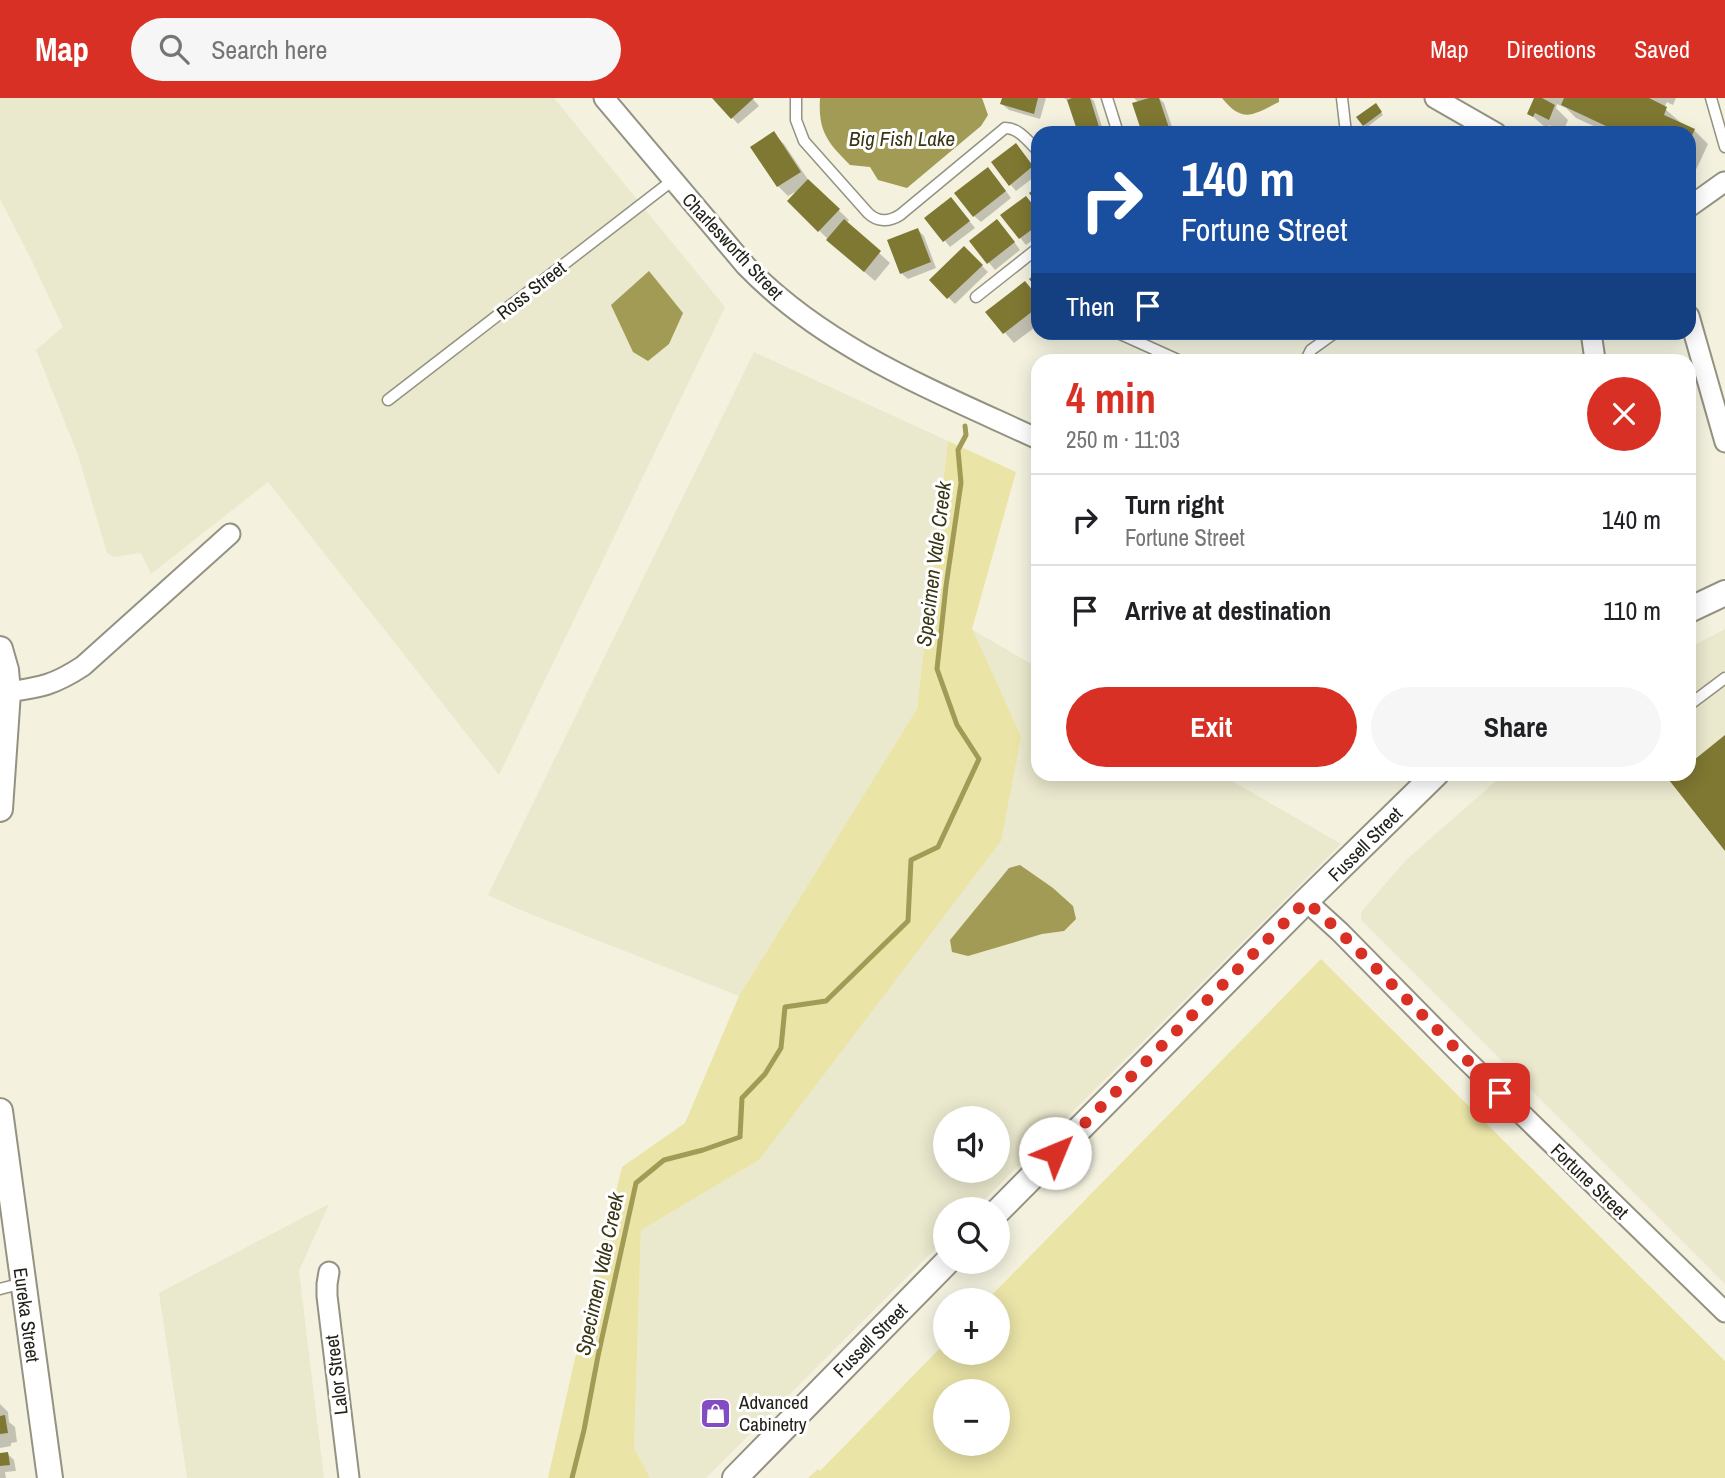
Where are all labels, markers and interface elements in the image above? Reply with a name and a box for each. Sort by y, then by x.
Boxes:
search box [131,18,621,81]
text: Map [35,27,89,71]
icon: search [155,30,193,68]
text: Search here [211,32,327,67]
text: Map [1430,33,1468,65]
text: Directions [1506,33,1596,65]
text: Saved [1634,33,1690,65]
water label: Big Fish Lake [849,124,955,153]
text: 140 m [1181,145,1295,211]
icon: right [1066,154,1157,245]
street label: Charlesworth Street [677,187,790,306]
text: Fortune Street [1181,208,1347,251]
street label: Ross Street [491,254,572,325]
icon: arrive [1129,287,1167,325]
text: Then [1066,289,1115,324]
text: 4 min [1066,370,1156,426]
button: close [1587,377,1661,451]
text: 250 m · 11:03 [1066,424,1180,455]
water label: Specimen Vale Creek [909,478,958,648]
text: Turn right [1125,487,1224,522]
icon: right [1066,501,1104,539]
text: 140 m [1602,502,1661,537]
text: Fortune Street [1125,522,1245,553]
icon: arrive [1066,592,1104,630]
text: Arrive at destination [1125,593,1331,628]
text: 110 m [1603,593,1661,628]
button: Exit [1066,687,1357,767]
button: Share [1371,687,1661,767]
street label: Fussell Street [1322,801,1408,887]
pin [1470,1063,1530,1123]
icon: arrive [1481,1074,1519,1112]
map controls [933,1106,1010,1456]
button: sound [933,1106,1010,1183]
position arrow [1018,1116,1092,1190]
street label: Fortune Street [1545,1137,1635,1225]
water label: Specimen Vale Creek [568,1188,631,1358]
button: search [933,1197,1010,1274]
street label: Eureka Street [7,1266,47,1365]
button: + [933,1288,1010,1365]
street label: Fussell Street [827,1297,913,1383]
street label: Lalor Street [318,1333,354,1417]
button: − [933,1379,1010,1456]
place label: Advanced Cabinetry [738,1389,808,1437]
shop icon: Advanced Cabinetry [699,1396,733,1430]

